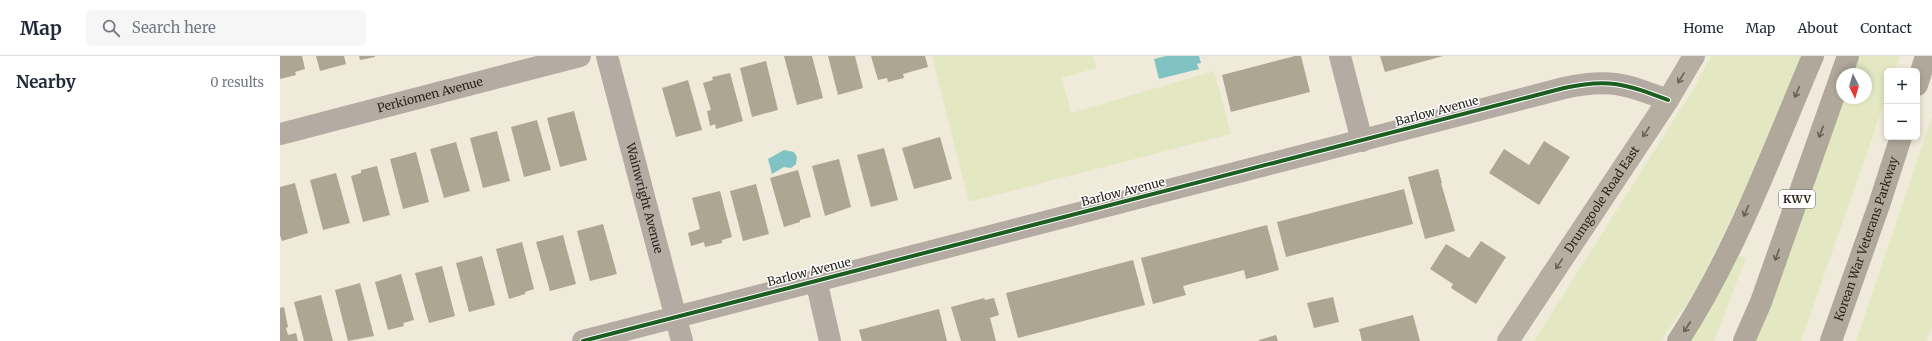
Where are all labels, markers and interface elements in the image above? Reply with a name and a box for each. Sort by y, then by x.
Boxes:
search box [86,10,366,46]
text: Map [20,16,62,40]
icon: search [100,17,122,39]
text: Search here [132,18,216,37]
text: Home [1683,19,1724,37]
text: Map [1746,19,1775,37]
text: About [1797,19,1838,37]
text: Contact [1860,19,1912,37]
north arrow [1836,68,1872,104]
map controls [1884,68,1920,140]
button: + [1884,68,1920,104]
text: Nearby [16,71,76,93]
one-way arrow [1677,72,1685,83]
text: 0 results [210,74,264,91]
street label: Perkiomen Avenue [375,74,484,115]
one-way arrow [1793,85,1801,97]
street label: Barlow Avenue [1394,92,1480,129]
button: − [1884,104,1920,140]
one-way arrow [1642,126,1650,138]
one-way arrow [1816,126,1824,138]
street label: Wainwright Avenue [623,140,667,255]
street label: Drumgoole Road East [1561,143,1643,255]
street label: Korean War Veterans Parkway [1831,155,1901,323]
street label: Barlow Avenue [1080,174,1166,209]
road number: KWV [1779,190,1815,208]
one-way arrow [1742,205,1749,217]
one-way arrow [1773,248,1781,260]
street label: Barlow Avenue [766,254,852,289]
one-way arrow [1555,258,1563,269]
one-way arrow [1683,321,1691,332]

